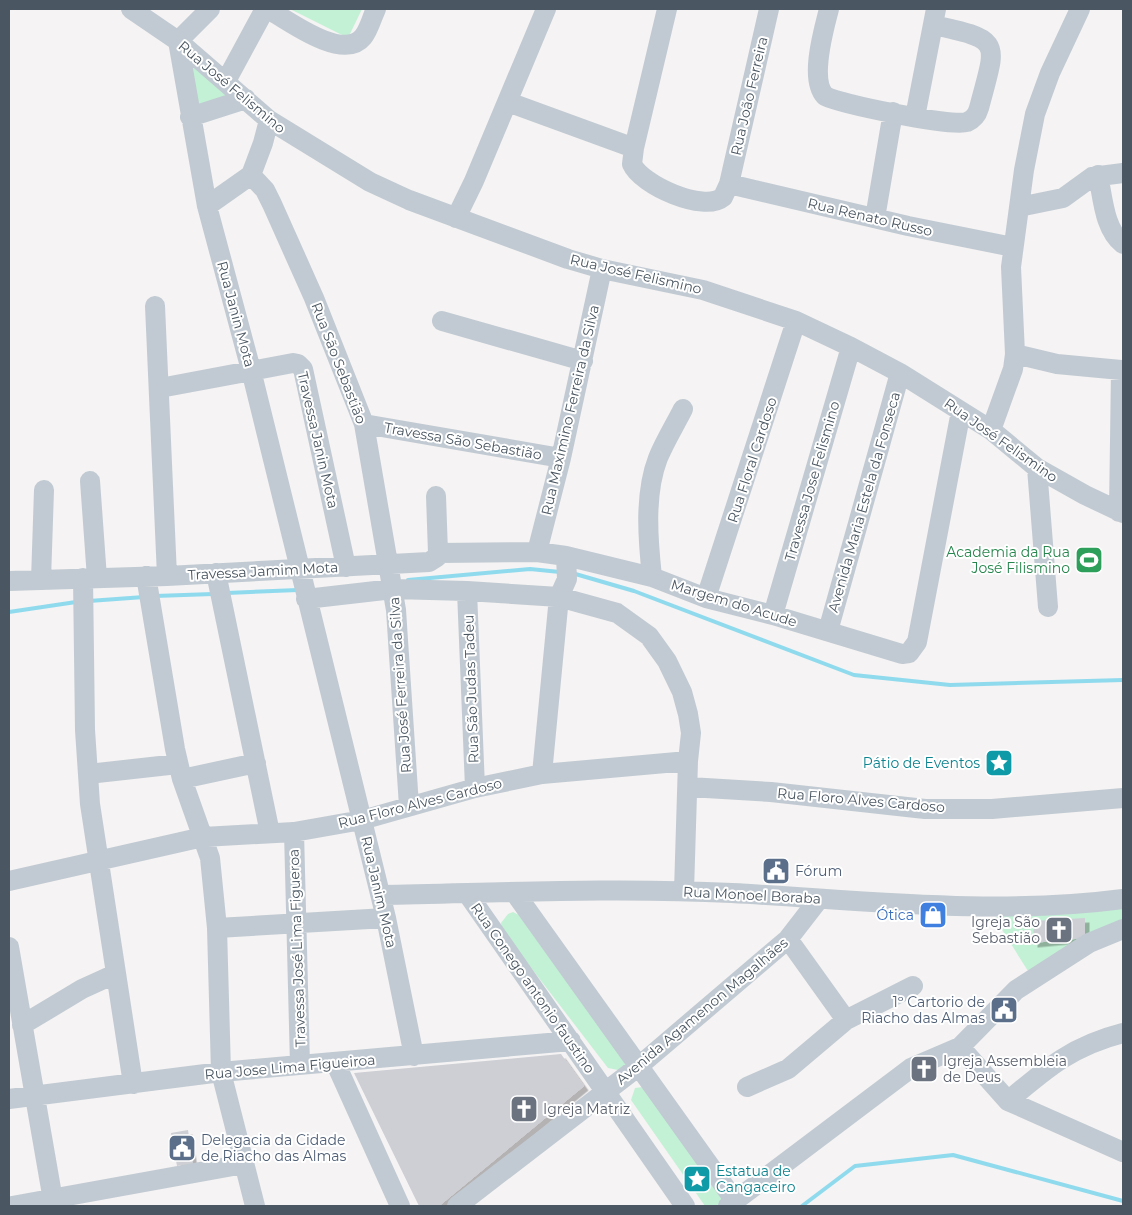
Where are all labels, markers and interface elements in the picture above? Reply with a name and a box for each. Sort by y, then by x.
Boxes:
street label: Rua João Ferreira [727,35,771,157]
street label: Rua José Felismino [175,37,289,137]
street label: Rua Renato Russo [806,194,934,240]
street label: Rua José Felismino [568,250,704,298]
street label: Rua Janin Mota [213,259,259,369]
street label: Rua São Sebastião [308,300,371,427]
street label: Rua Maximino Ferreira da Silva [537,303,603,517]
street label: Travessa Janin Mota [293,370,343,510]
street label: Avenida Maria Estela da Fonseca [824,390,904,614]
street label: Rua José Felismino [941,394,1061,486]
street label: Rua Floral Cardoso [723,395,781,525]
street label: Travessa Jose Felismino [781,399,844,563]
street label: Travessa São Sebastião [383,418,543,464]
place label: Academia da Rua José Filismino [946,543,1070,577]
sports icon: Academia da Rua José Filismino [1074,545,1104,575]
street label: Travessa Jamim Mota [187,558,339,584]
street label: Margem do Acude [669,575,799,631]
street label: Rua José Ferreira da Silva [385,596,415,774]
street label: Rua São Judas Tadeu [459,614,483,764]
place icon: Pátio de Eventos [984,748,1014,778]
place label: Pátio de Eventos [863,754,980,772]
street label: Rua Floro Alves Cardoso [336,774,504,832]
street label: Rua Floro Alves Cardoso [776,784,946,816]
street label: Rua Janim Mota [357,834,401,950]
street label: Travessa José Lima Figueroa [285,849,309,1047]
public building icon: Fórum [761,856,791,886]
place label: Fórum [795,862,842,880]
street label: Rua Monoel Boraba [683,882,821,908]
street label: Rua Conego antonio faustino [467,899,599,1077]
shop icon: Ótica [918,900,948,930]
place label: Ótica [877,906,914,924]
place label: Igreja São Sebastião [971,913,1040,947]
church icon: Igreja São Sebastião [1044,915,1074,945]
street label: Avenida Agamenon Magalhães [612,934,792,1088]
place label: 1º Cartorio de Riacho das Almas [861,993,985,1027]
public building icon: 1º Cartorio de Riacho das Almas [989,995,1019,1025]
street label: Rua Jose Lima Figueiroa [204,1051,376,1083]
place label: Igreja Assembleia de Deus [943,1052,1067,1086]
church icon: Igreja Assembleia de Deus [909,1054,939,1084]
church icon: Igreja Matriz [509,1094,539,1124]
place label: Igreja Matriz [543,1100,630,1118]
place label: Delegacia da Cidade de Riacho das Almas [201,1131,347,1165]
public building icon: Delegacia da Cidade de Riacho das Almas [167,1133,197,1163]
place label: Estatua de Cangaceiro [716,1162,796,1196]
place icon: Estatua de Cangaceiro [682,1164,712,1194]

